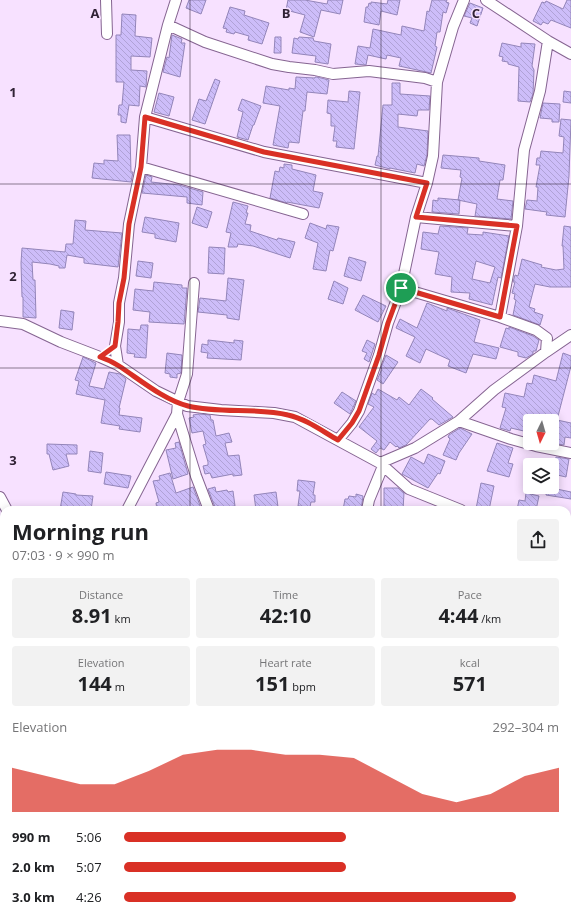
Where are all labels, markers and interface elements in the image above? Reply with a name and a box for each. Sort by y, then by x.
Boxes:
text: A [91,4,100,22]
text: B [282,4,291,22]
text: C [472,4,480,22]
text: 1 [9,83,17,101]
text: 2 [9,267,17,285]
pin [384,271,418,305]
icon: arrive [390,277,412,299]
north arrow [523,414,559,450]
map controls [523,414,559,494]
text: 3 [9,451,17,469]
button: layers [523,458,559,494]
text: Morning run [12,516,149,546]
button: share [517,519,559,561]
text: 07:03 · 9 × 990 m [12,546,115,564]
text: Distance [79,587,123,602]
text: Time [273,587,298,602]
text: Pace [458,587,482,602]
text: 8.91 [72,602,112,629]
text: 42:10 [260,602,311,629]
text: 4:44 [438,602,478,629]
text: km [112,611,131,626]
text: /km [478,611,501,626]
text: Elevation [78,655,125,670]
text: Heart rate [259,655,312,670]
text: kcal [460,655,480,670]
text: 144 [77,670,112,697]
text: 151 [255,670,289,697]
text: 571 [453,670,487,697]
text: m [112,679,125,694]
text: bpm [289,679,316,694]
text: Elevation [12,718,67,736]
text: 292–304 m [492,718,559,736]
text: 990 m [12,828,50,846]
text: 5:06 [76,828,102,846]
text: 2.0 km [12,858,55,876]
text: 5:07 [76,858,102,876]
text: 3.0 km [12,888,55,906]
text: 4:26 [76,888,102,906]

